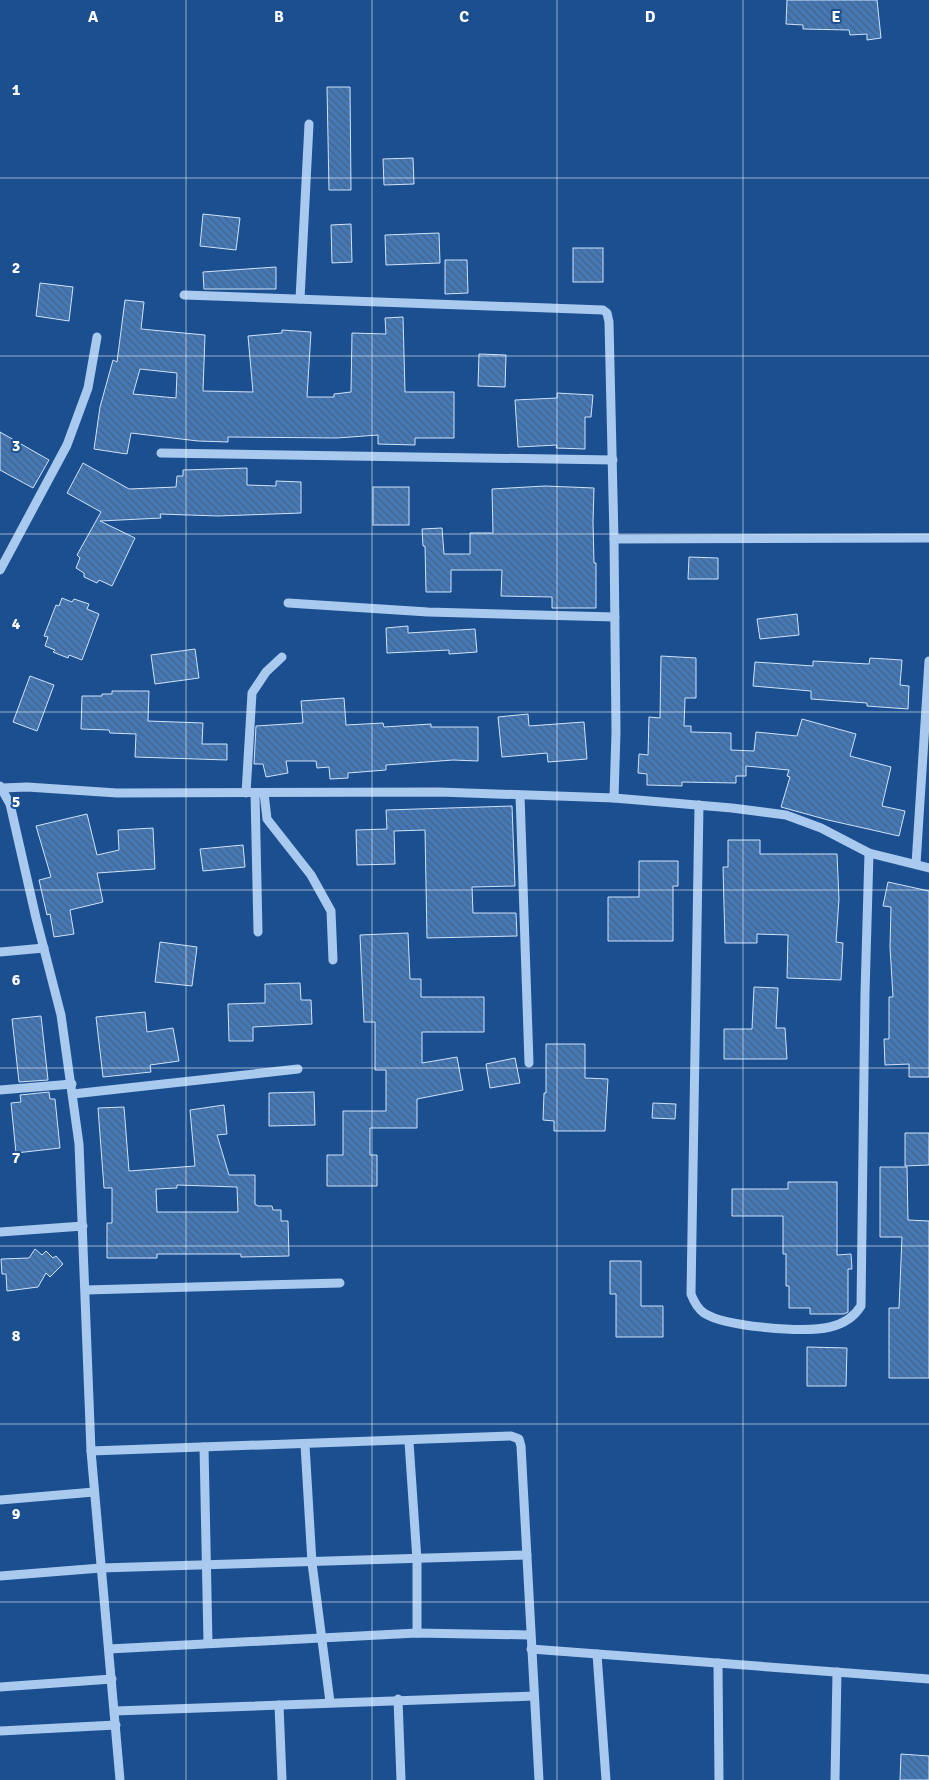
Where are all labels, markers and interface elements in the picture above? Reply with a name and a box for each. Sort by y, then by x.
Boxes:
text: A [88,7,99,27]
text: B [274,7,284,27]
text: C [459,7,469,27]
text: D [645,7,656,27]
text: E [831,7,841,27]
text: 1 [12,80,21,100]
text: 2 [12,258,20,278]
text: 3 [12,436,20,456]
text: 4 [12,614,21,634]
text: 5 [12,792,20,812]
text: 6 [12,970,21,990]
text: 7 [12,1148,21,1168]
text: 8 [12,1326,21,1346]
text: 9 [12,1504,21,1524]

